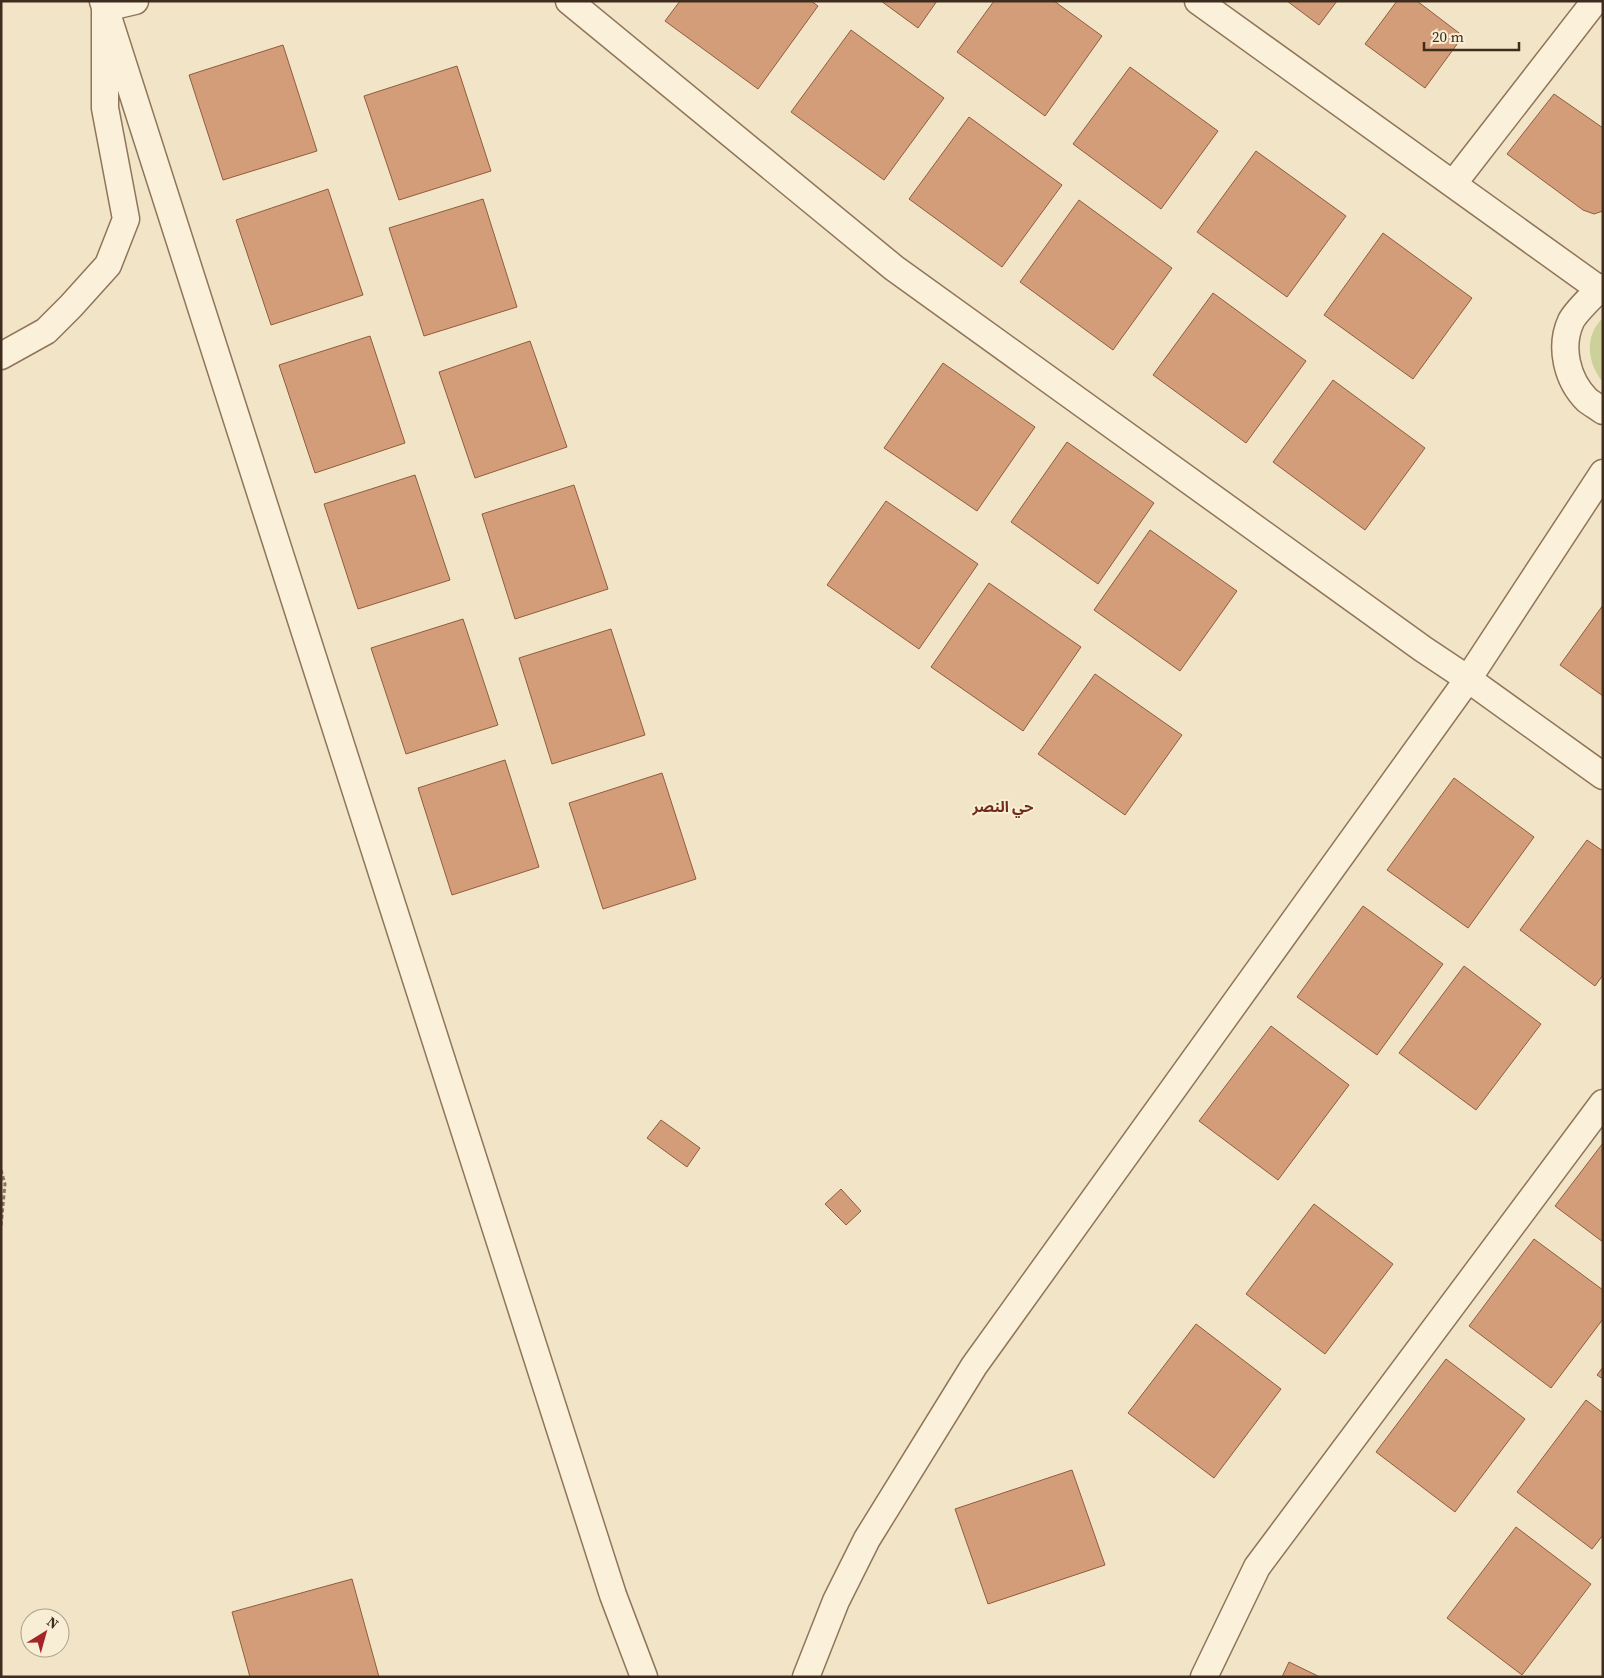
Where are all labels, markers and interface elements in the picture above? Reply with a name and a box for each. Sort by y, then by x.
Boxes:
scale bar [1424,20,1519,52]
text: 20 m [1432,26,1464,47]
district label: حي النصر [972,796,1034,818]
north arrow [20,1608,70,1658]
text: N [43,1612,63,1634]

